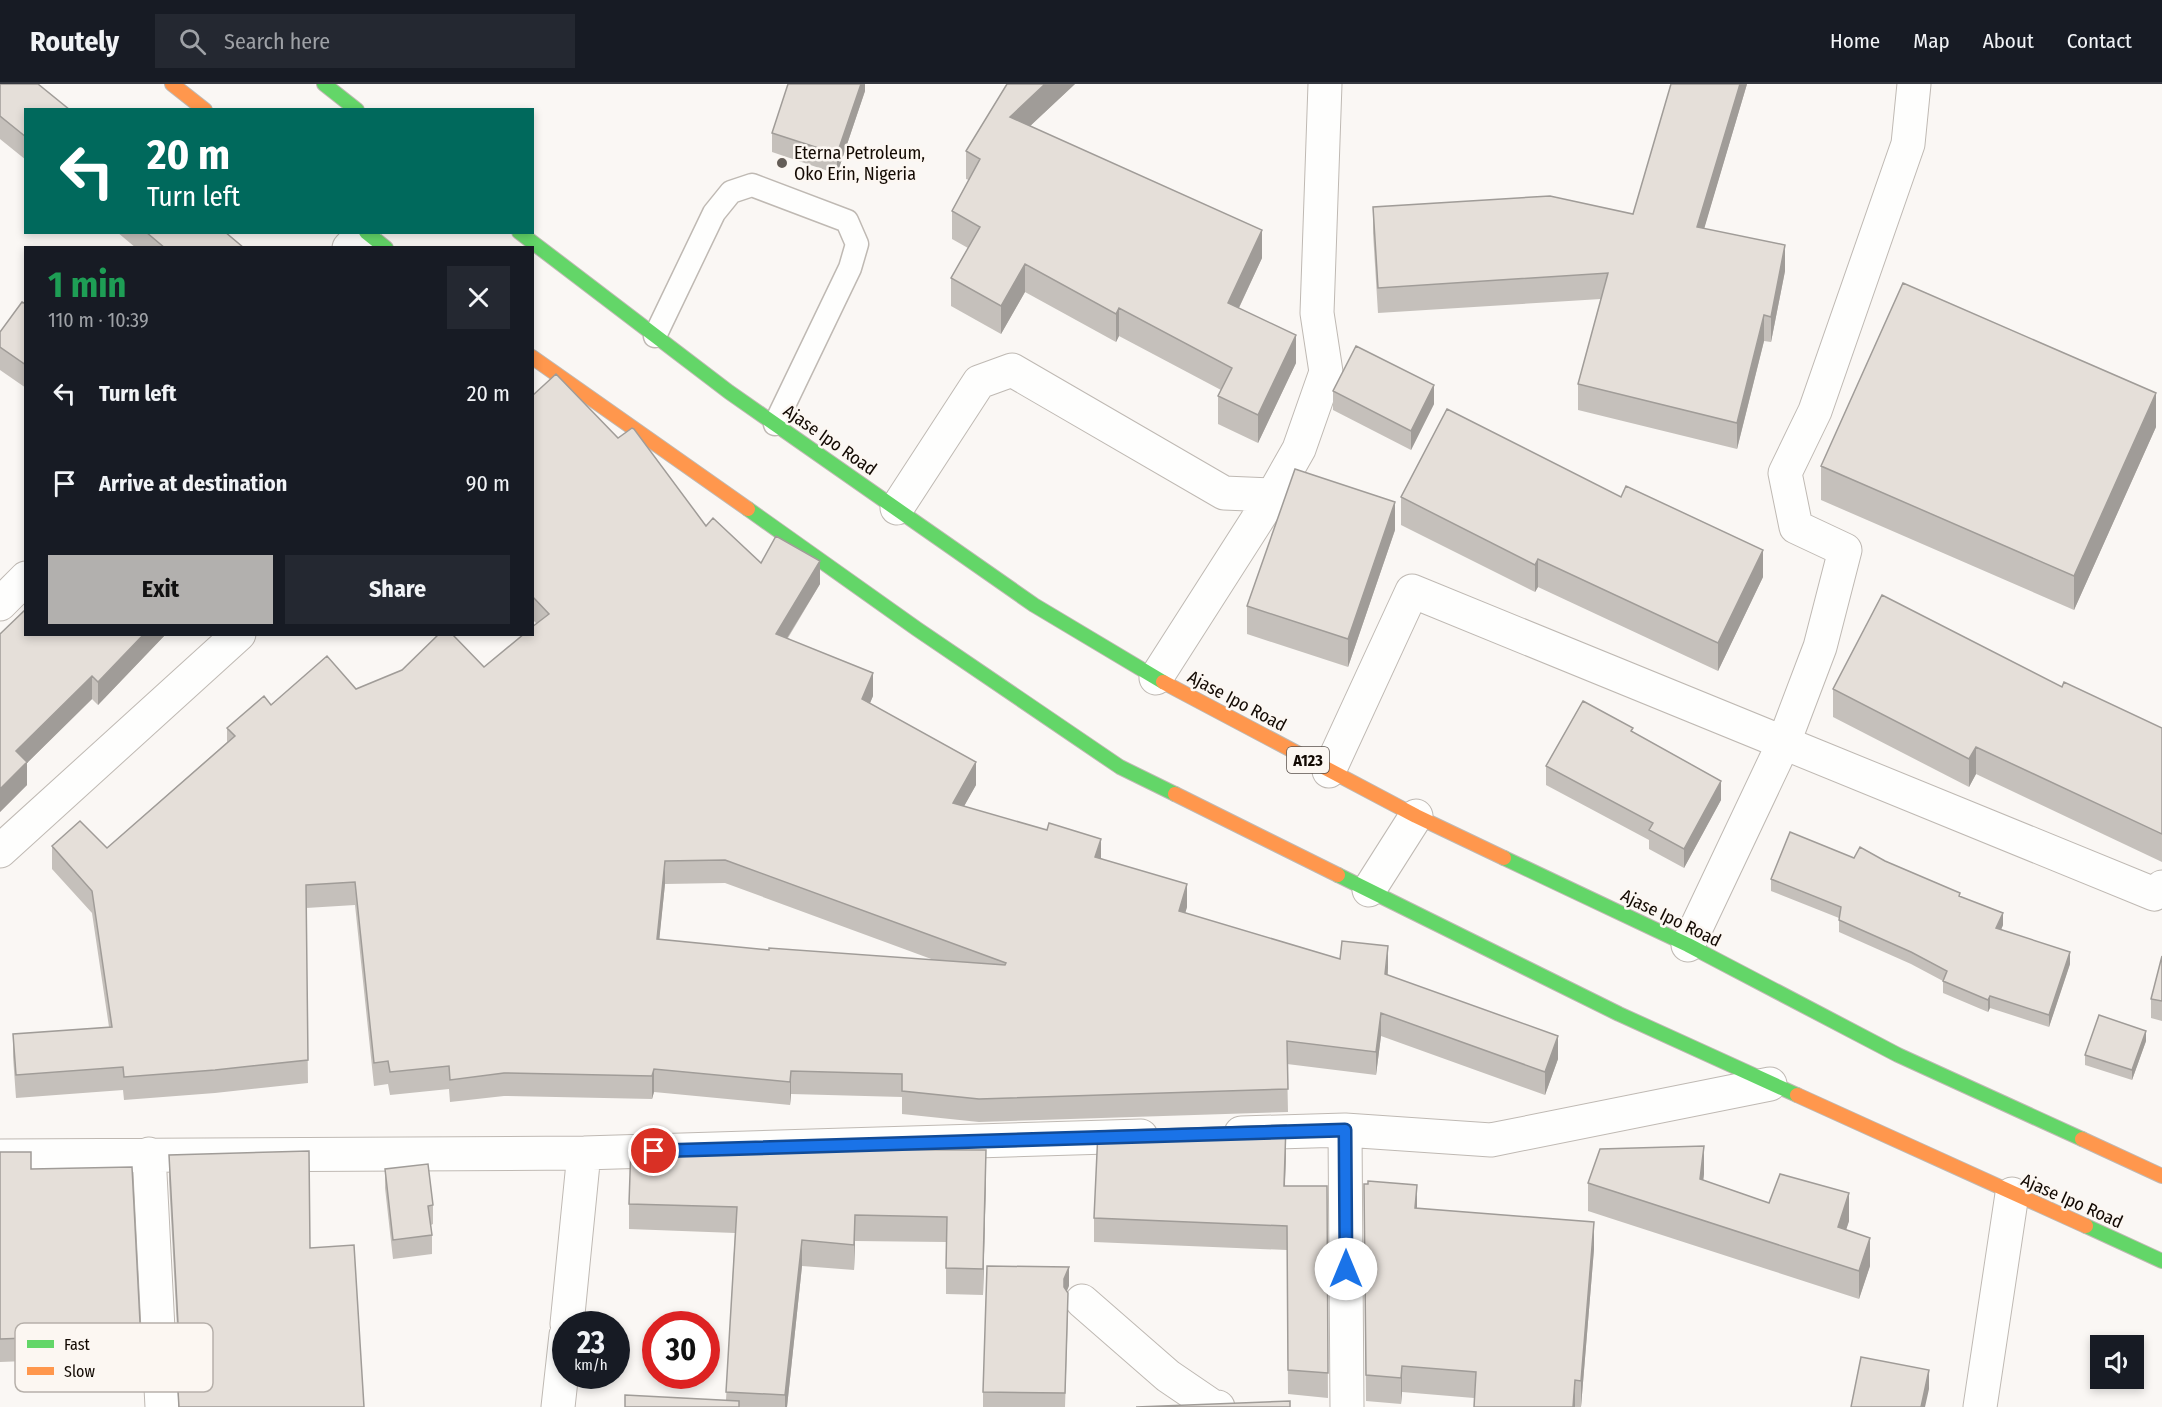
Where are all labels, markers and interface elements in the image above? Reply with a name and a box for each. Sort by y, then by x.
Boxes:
search box [155,14,575,68]
text: Routely [30,25,119,58]
icon: search [176,25,209,58]
text: Search here [224,28,330,55]
text: Home [1830,28,1880,54]
text: Map [1913,28,1950,54]
text: About [1983,28,2034,54]
text: Contact [2067,28,2132,54]
text: 20 m [147,130,230,180]
icon: left [48,132,126,210]
place label: Eterna Petroleum, Oko Erin, Nigeria [794,142,925,185]
marker: Eterna Petroleum, Oko Erin, Nigeria [775,156,789,170]
text: Turn left [147,181,240,213]
text: 1 min [48,263,126,307]
button: close [447,266,510,329]
text: 110 m · 10:39 [48,308,149,332]
icon: left [48,377,81,410]
text: Turn left [99,380,177,407]
text: 20 m [467,380,510,407]
street label: Ajase Ipo Road [779,400,881,480]
icon: arrive [48,467,81,500]
text: Arrive at destination [99,470,287,497]
text: 90 m [466,470,510,497]
button: Exit [48,555,273,624]
button: Share [285,555,510,624]
street label: Ajase Ipo Road [1184,666,1290,736]
road number: A123 [1287,747,1329,773]
street label: Ajase Ipo Road [1617,884,1725,952]
pin [628,1125,679,1176]
icon: arrive [637,1134,670,1167]
street label: Ajase Ipo Road [2018,1169,2126,1233]
position arrow [1314,1237,1378,1301]
speed limit sign: 30 [642,1311,720,1389]
legend [15,1323,213,1392]
text: 23 [577,1325,605,1361]
text: Fast [64,1335,91,1354]
map controls [2090,1335,2144,1389]
button: sound [2090,1335,2144,1389]
text: km/h [574,1356,608,1374]
text: Slow [64,1362,95,1381]

